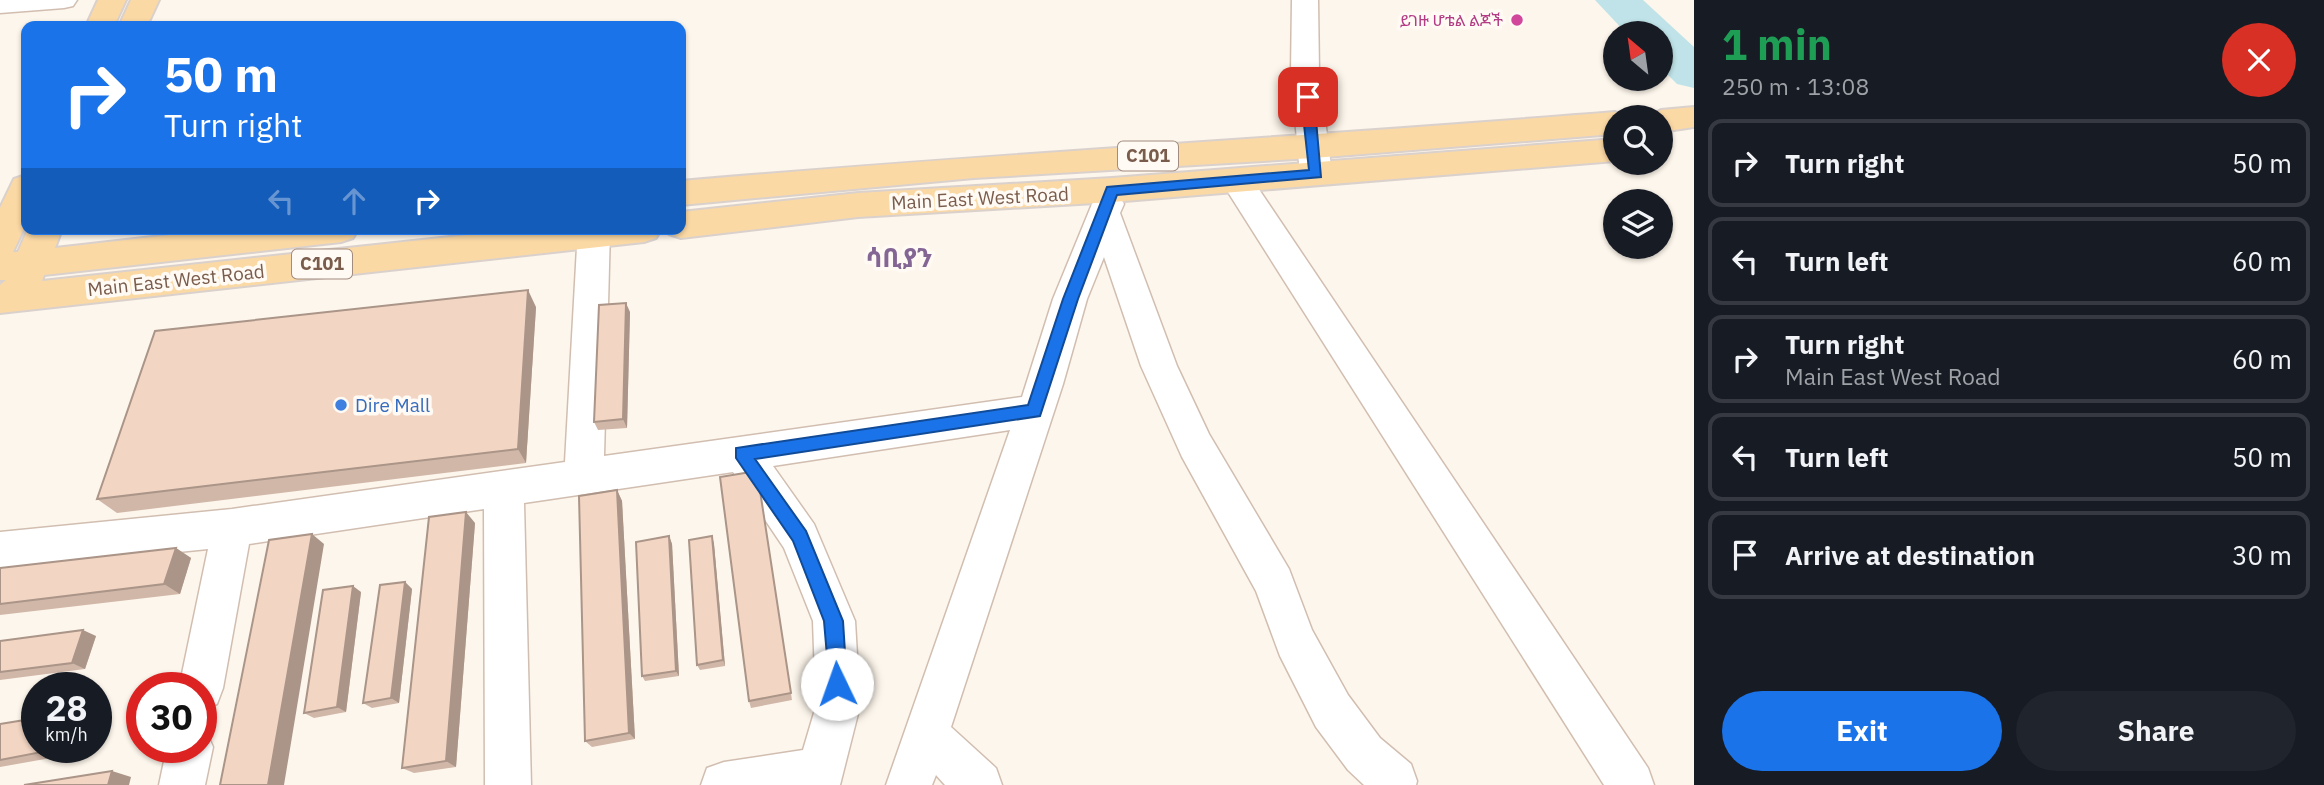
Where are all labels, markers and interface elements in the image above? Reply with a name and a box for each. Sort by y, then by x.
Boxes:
place label: ይገዙ ሆቴል ልጆች [1400,10,1503,30]
marker: ይገዙ ሆቴል ልጆች [1509,12,1525,28]
text: 1 min [1722,17,1832,72]
north arrow [1603,21,1673,91]
map controls [1603,21,1673,259]
button: close [2222,23,2296,97]
text: 50 m [164,42,278,105]
icon: right [49,49,140,140]
pin [1278,67,1338,127]
text: 250 m · 13:08 [1722,71,1869,101]
icon: arrive [1289,78,1327,116]
text: Turn right [164,104,302,146]
button: search [1603,105,1673,175]
road number: C101 [1118,141,1178,170]
icon: right [1726,144,1764,182]
text: Turn right [1785,146,1904,180]
text: 50 m [2232,146,2292,180]
street label: Main East West Road [890,181,1070,215]
icon: left [262,182,300,220]
icon: ahead [335,182,373,220]
icon: right [408,182,446,220]
button: layers [1603,189,1673,259]
district label: ሳቢያን [865,240,933,274]
icon: left [1726,242,1764,280]
text: Turn left [1785,244,1888,278]
text: 60 m [2232,244,2292,278]
road number: C101 [292,250,352,278]
street label: Main East West Road [86,259,266,301]
text: Turn right [1785,327,1904,361]
icon: right [1726,340,1764,378]
text: 60 m [2232,342,2292,376]
text: Main East West Road [1785,361,2001,391]
place label: Dire Mall [355,393,430,417]
marker: Dire Mall [333,397,349,413]
icon: left [1726,438,1764,476]
text: Turn left [1785,440,1888,474]
text: 50 m [2232,440,2292,474]
icon: arrive [1726,536,1764,574]
text: Arrive at destination [1785,538,2035,572]
text: 30 m [2232,538,2292,572]
position arrow [800,647,874,721]
speed limit sign: 30 [126,672,217,763]
text: 28 [45,685,88,731]
button: Exit [1722,691,2002,771]
button: Share [2016,691,2296,771]
text: km/h [45,723,88,746]

